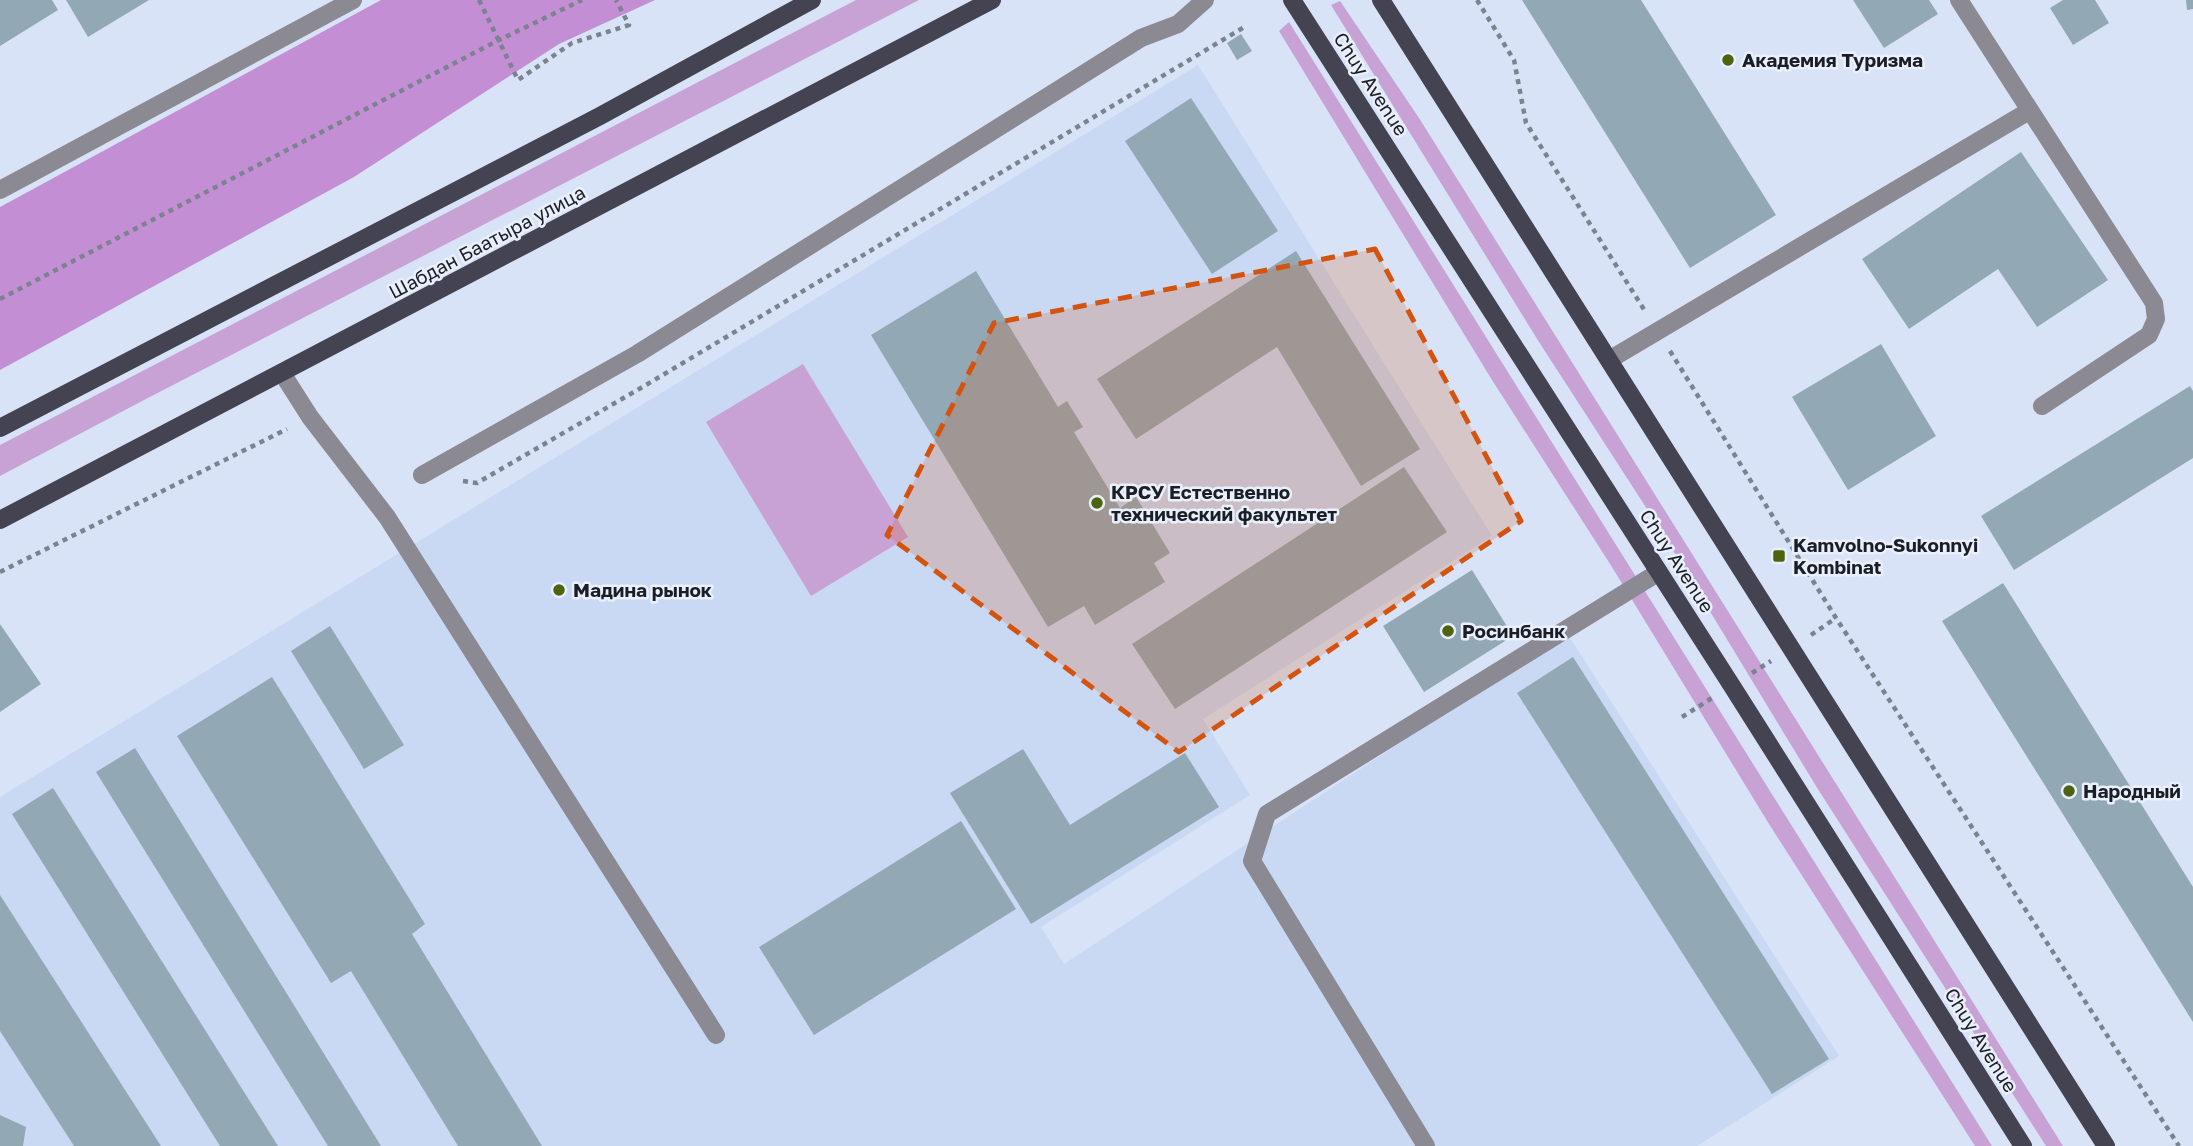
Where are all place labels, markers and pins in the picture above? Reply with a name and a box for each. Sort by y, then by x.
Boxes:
place label: Академия Туризма [1742,48,1923,71]
marker: Академия Туризма [1720,52,1736,68]
place label: КРСУ Естественно технический факультет [1111,480,1337,525]
marker: КРСУ Естественно технический факультет [1089,495,1105,511]
place label: Kamvolno-Sukonnyi Kombinat [1793,533,1978,578]
marker: Kamvolno-Sukonnyi Kombinat [1771,548,1787,564]
place label: Мадина рынок [573,578,712,601]
marker: Мадина рынок [551,582,567,598]
place label: Росинбанк [1462,619,1565,642]
marker: Росинбанк [1440,623,1456,639]
place label: Народный [2083,779,2181,802]
marker: Народный [2061,783,2077,799]

